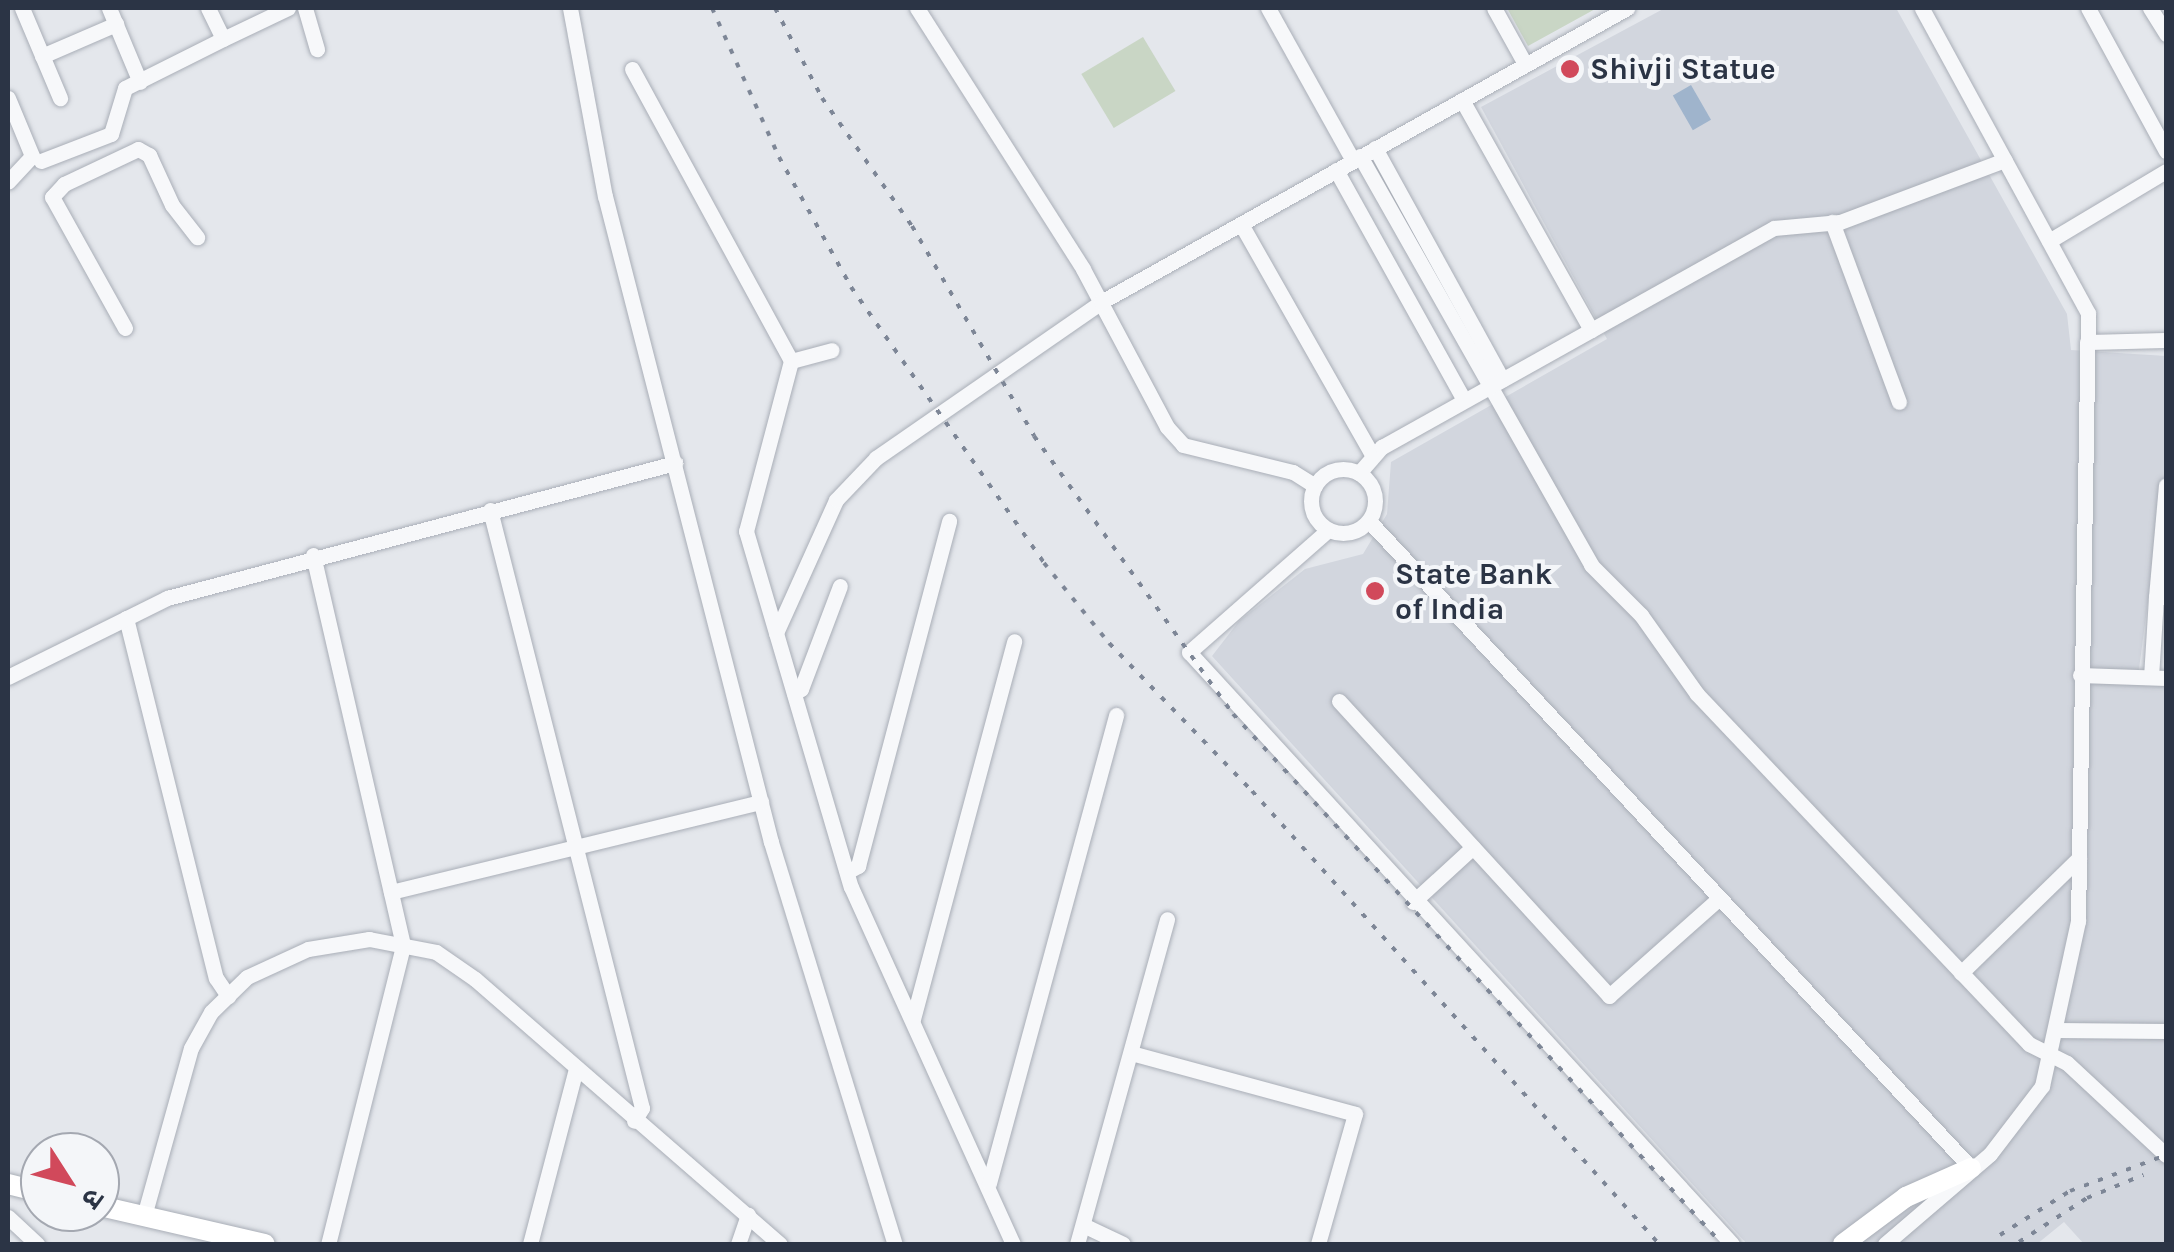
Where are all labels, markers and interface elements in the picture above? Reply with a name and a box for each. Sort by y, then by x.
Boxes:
place label: Shivji Statue [1590,51,1776,87]
marker: Shivji Statue [1559,58,1581,80]
place label: State Bank of India [1395,556,1552,626]
marker: State Bank of India [1364,580,1386,602]
north arrow [20,1132,120,1232]
text: उ [75,1182,111,1215]

